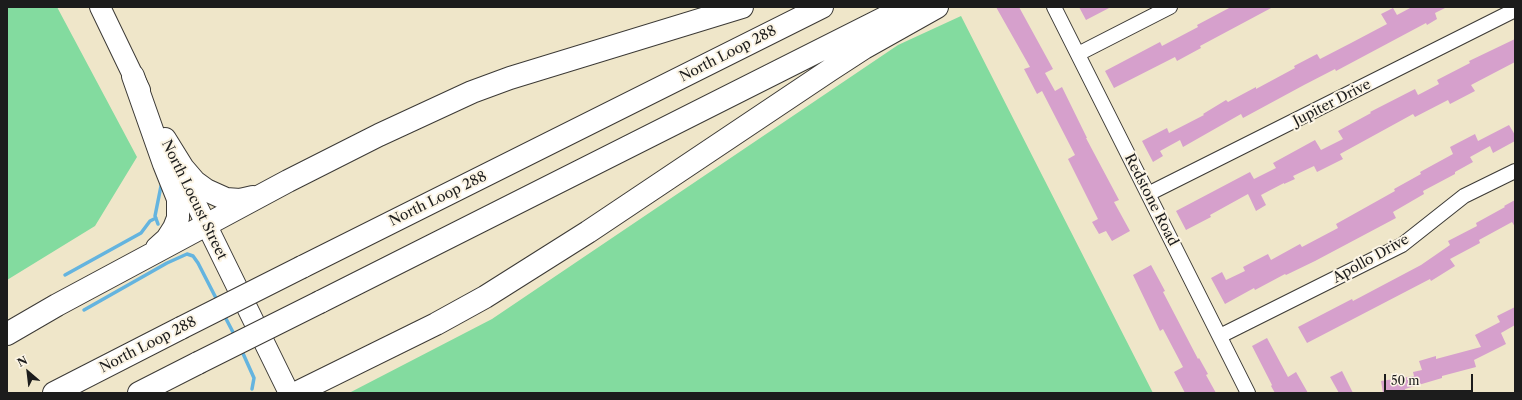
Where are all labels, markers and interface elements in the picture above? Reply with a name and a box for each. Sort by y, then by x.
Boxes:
street label: North Loop 288 [677,22,779,86]
street label: Jupiter Drive [1290,76,1374,130]
street label: North Locust Street [158,137,230,263]
street label: Redstone Road [1121,151,1181,249]
street label: North Loop 288 [386,168,490,230]
street label: Apollo Drive [1330,231,1412,287]
street label: North Loop 288 [97,313,199,377]
north arrow [8,352,48,392]
text: N [15,353,30,370]
scale bar [1386,366,1475,392]
text: 50 m [1391,373,1420,388]

